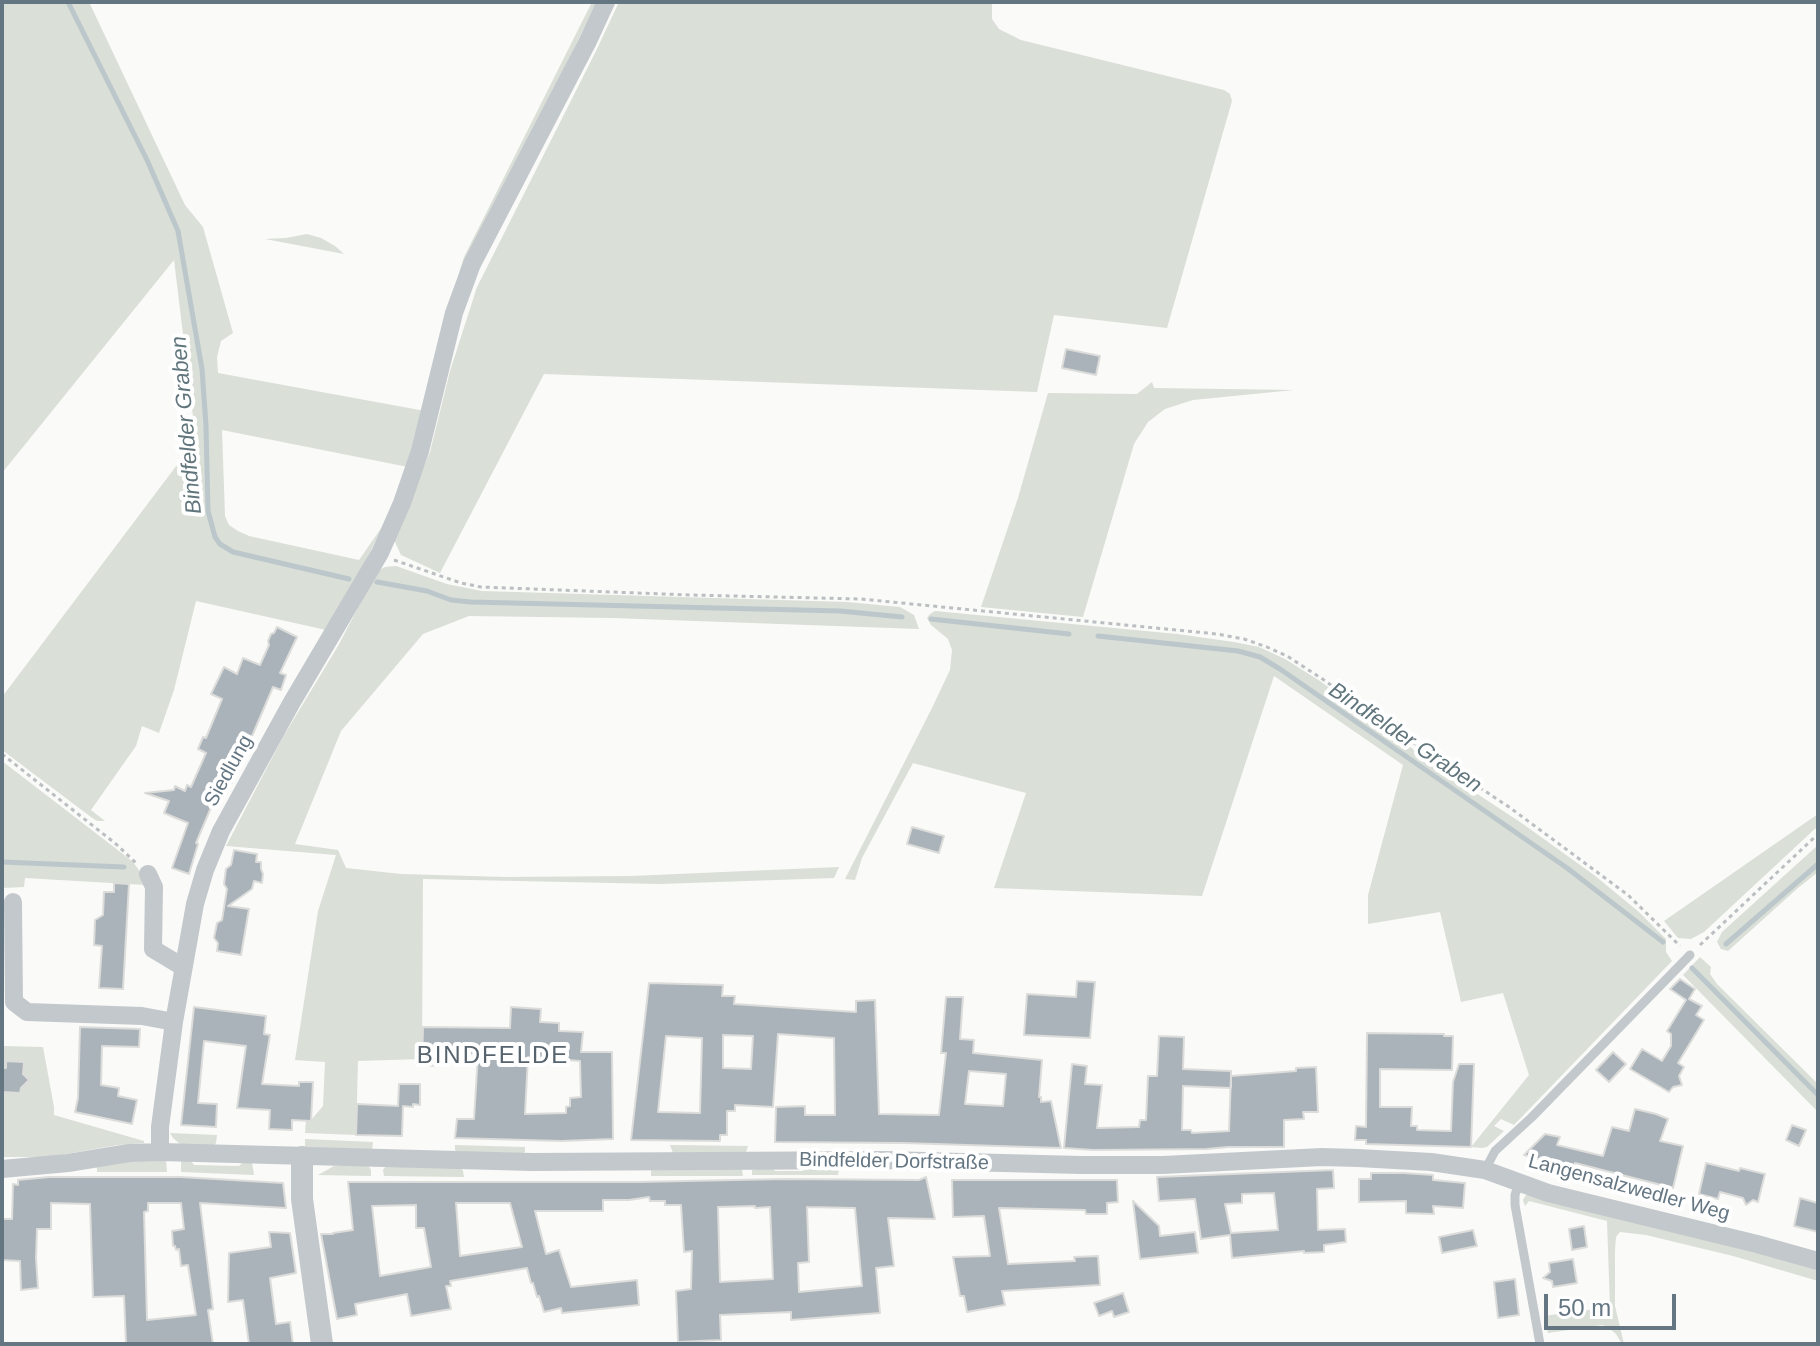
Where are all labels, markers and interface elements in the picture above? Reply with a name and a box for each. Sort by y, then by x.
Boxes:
water label: Bindfelder Graben [166,335,208,515]
water label: Bindfelder Graben [1324,677,1486,799]
street label: Siedlung [200,731,258,811]
district label: BINDFELDE [417,1042,569,1070]
street label: Bindfelder Dorfstraße [799,1148,989,1176]
street label: Langensalzwedler Weg [1526,1150,1732,1226]
scale bar [1548,1278,1680,1328]
text: 50 m [1558,1294,1611,1321]

